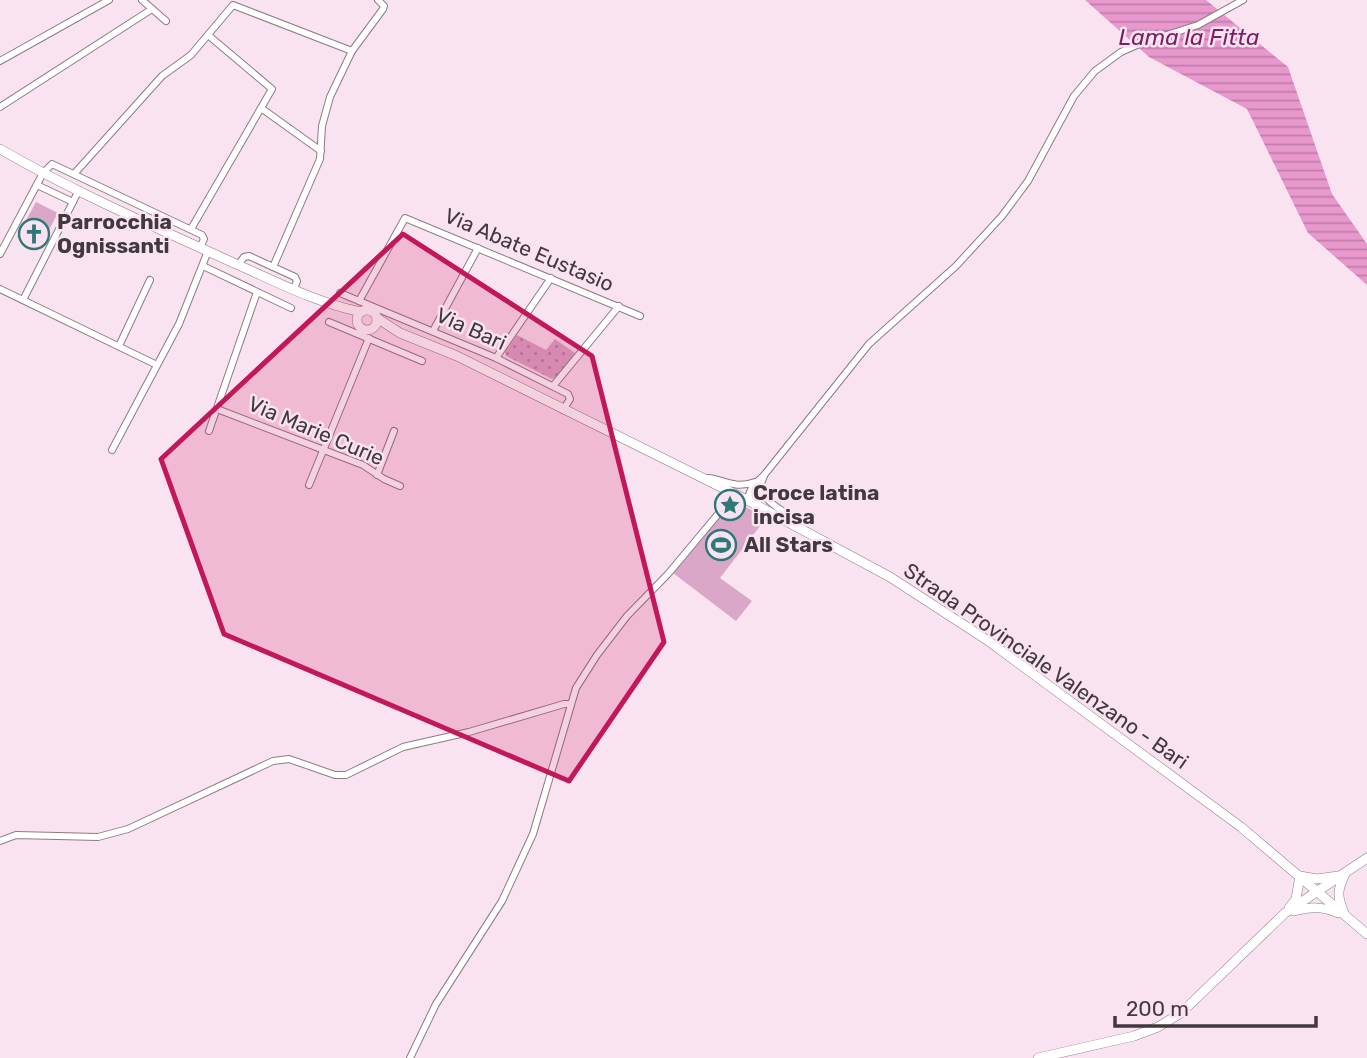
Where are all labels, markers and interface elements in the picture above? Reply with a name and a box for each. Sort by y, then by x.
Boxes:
water label: Lama la Fitta [1119,23,1259,51]
street label: Via Abate Eustasio [441,203,618,297]
place label: Parrocchia Ognissanti [57,209,172,258]
church icon: Parrocchia Ognissanti [17,217,51,251]
street label: Via Bari [432,302,510,355]
street label: Via Marie Curie [244,391,388,470]
place label: Croce latina incisa [753,480,879,529]
place icon: Croce latina incisa [713,488,747,522]
sports icon: All Stars [704,528,738,562]
place label: All Stars [744,532,833,557]
street label: Strada Provinciale Valenzano - Bari [899,557,1193,774]
scale bar [1115,984,1316,1028]
text: 200 m [1126,996,1189,1021]

